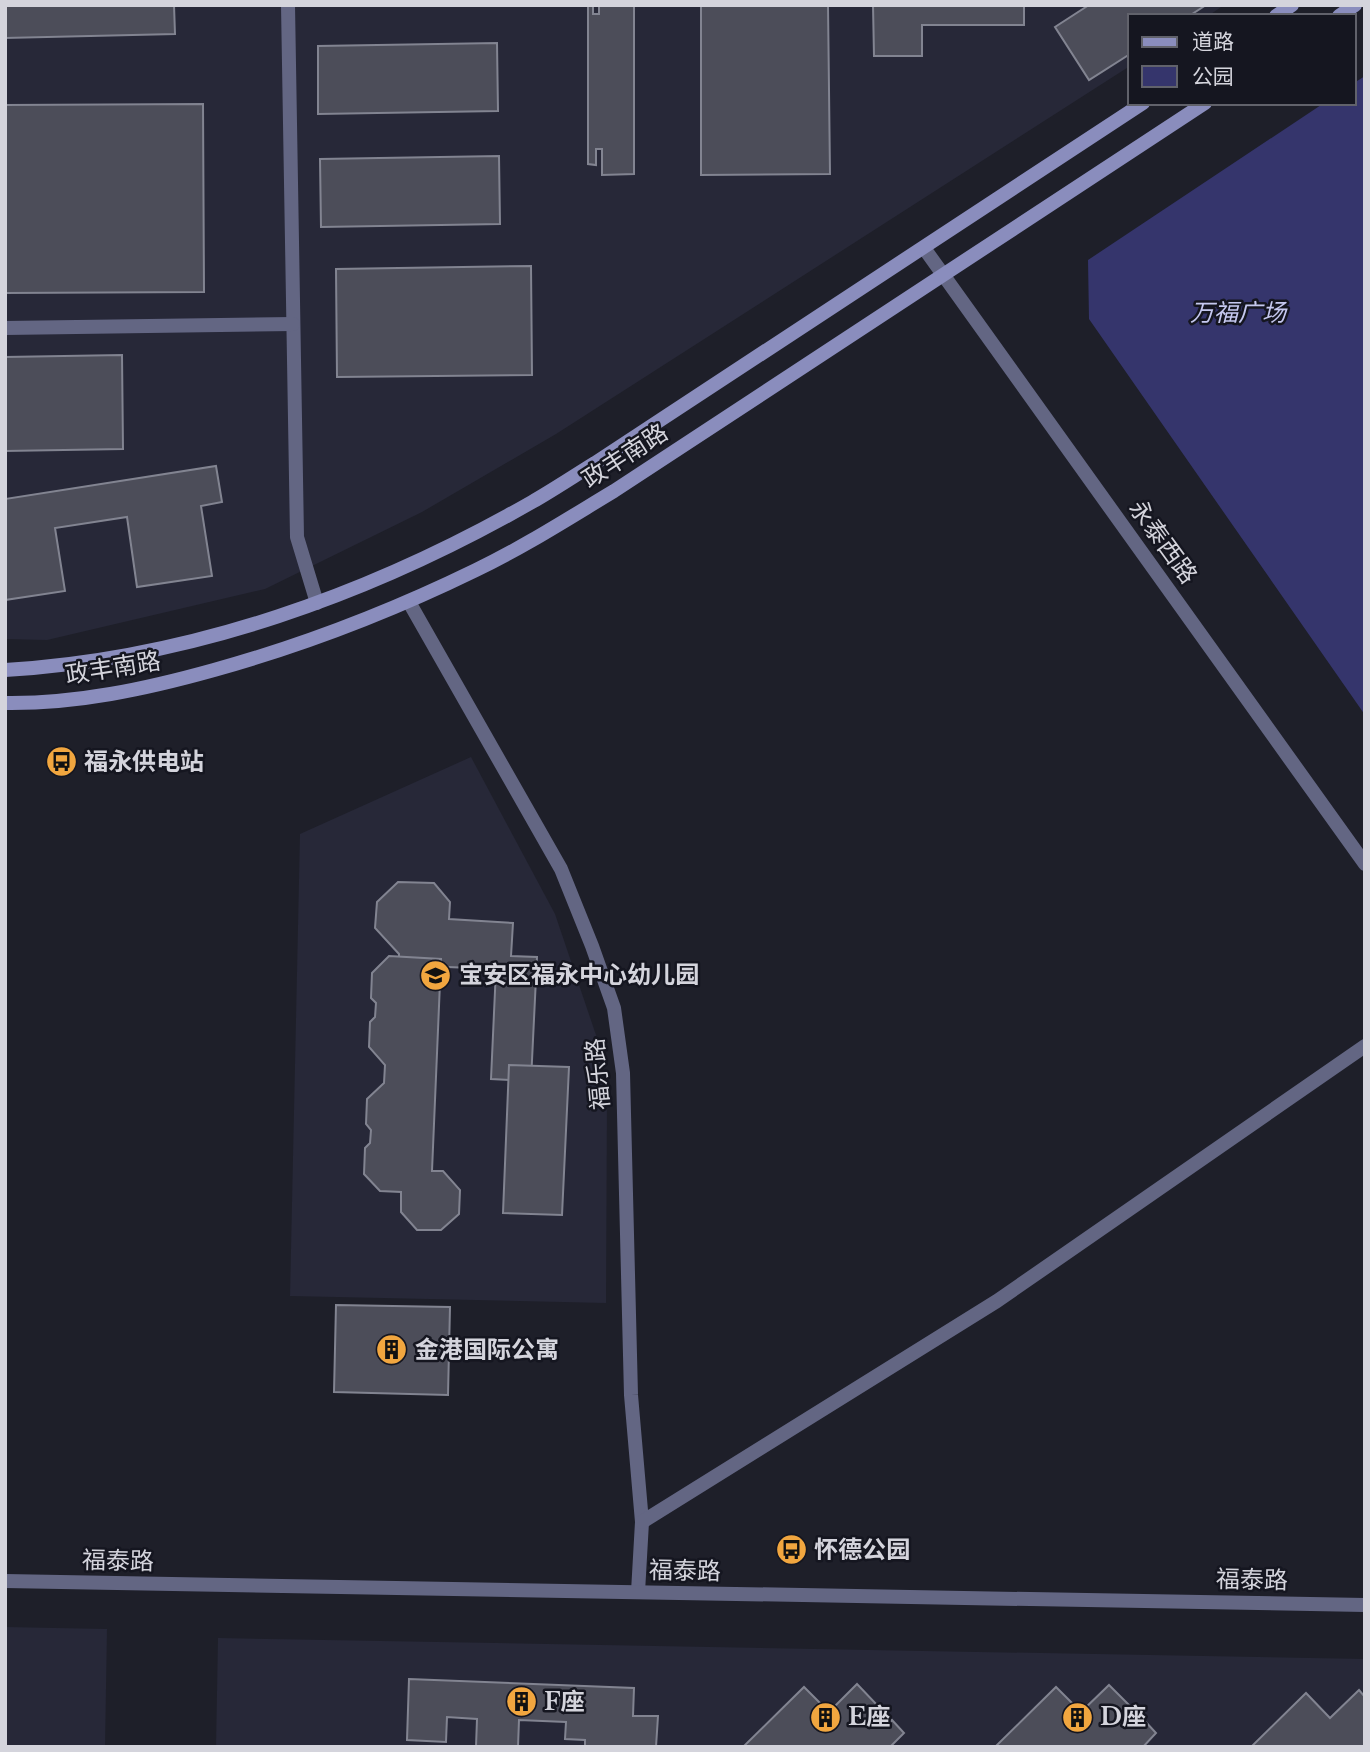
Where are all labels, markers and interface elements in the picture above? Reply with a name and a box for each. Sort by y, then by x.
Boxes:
legend [1128,14,1356,105]
text: 道路 [1192,29,1234,55]
text: 公园 [1192,64,1234,90]
park label: 万福广场 [1190,298,1288,327]
street label: 政丰南路 [577,417,673,494]
street label: 永泰西路 [1123,494,1203,589]
street label: 政丰南路 [63,646,163,689]
bus stop icon: 福永供电站 [44,745,78,779]
place label: 福永供电站 [84,747,204,776]
school or university icon: 宝安区福永中心幼儿园 [419,958,453,992]
place label: 宝安区福永中心幼儿园 [459,960,699,989]
street label: 福乐路 [580,1037,615,1111]
building icon: 金港国际公寓 [375,1333,409,1367]
place label: 金港国际公寓 [415,1335,559,1364]
bus stop icon: 怀德公园 [774,1533,808,1567]
place label: 怀德公园 [814,1535,910,1564]
street label: 福泰路 [82,1545,154,1576]
street label: 福泰路 [649,1555,721,1586]
street label: 福泰路 [1216,1564,1288,1595]
building icon: F座 [504,1685,538,1719]
place label: F座 [544,1687,585,1716]
building icon: E座 [808,1700,842,1734]
building icon: D座 [1060,1700,1094,1734]
place label: E座 [848,1702,890,1731]
place label: D座 [1100,1702,1146,1731]

